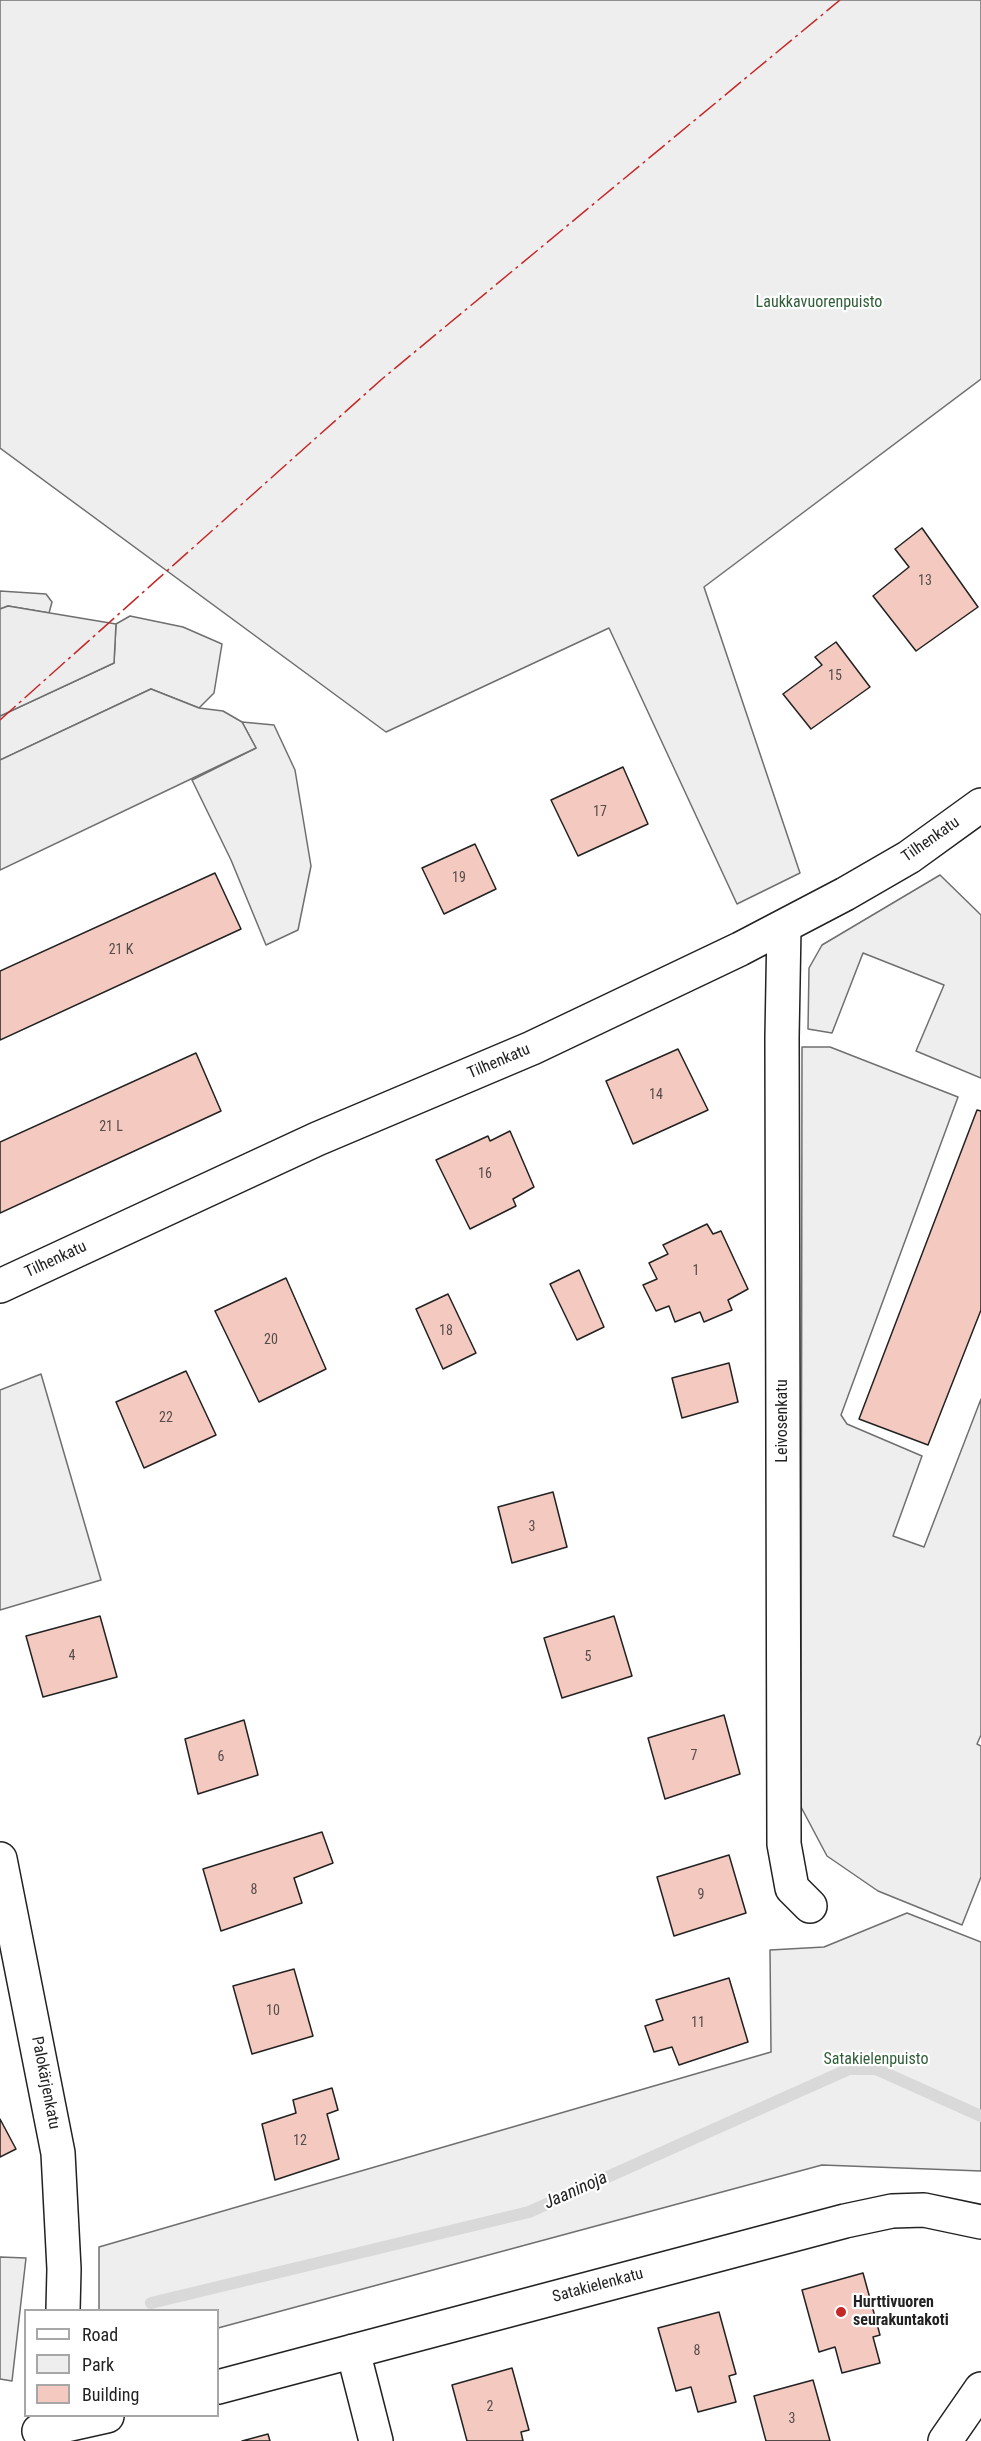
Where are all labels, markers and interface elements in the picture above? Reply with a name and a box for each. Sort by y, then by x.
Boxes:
park label: Laukkavuorenpuisto [756,293,882,313]
house number: 13 [918,573,932,589]
house number: 15 [828,668,842,684]
house number: 17 [593,804,607,820]
street label: Tilhenkatu [898,813,964,867]
house number: 19 [452,870,466,886]
house number: 21 K [109,942,133,958]
street label: Tilhenkatu [465,1040,533,1084]
house number: 14 [649,1087,663,1103]
house number: 21 L [99,1119,123,1135]
house number: 16 [478,1166,492,1182]
street label: Tilhenkatu [22,1237,90,1283]
house number: 1 [693,1263,699,1279]
house number: 18 [439,1323,453,1339]
house number: 20 [264,1332,278,1348]
street label: Leivosenkatu [773,1379,793,1463]
house number: 22 [159,1410,173,1426]
house number: 3 [529,1519,535,1535]
house number: 4 [69,1648,75,1664]
house number: 5 [585,1649,591,1665]
house number: 7 [691,1748,697,1764]
house number: 6 [218,1749,224,1765]
house number: 8 [251,1882,257,1898]
house number: 9 [698,1887,704,1903]
house number: 10 [266,2003,280,2019]
house number: 11 [691,2015,705,2031]
street label: Palokärjenkatu [27,2035,63,2131]
park label: Satakielenpuisto [824,2050,928,2070]
house number: 12 [293,2133,307,2149]
water label: Jaaninoja [541,2167,611,2215]
street label: Satakielenkatu [551,2265,645,2307]
place label: Hurttivuoren seurakuntakoti [853,2293,949,2331]
marker: Hurttivuoren seurakuntakoti [834,2305,848,2319]
legend [24,2309,219,2417]
text: Road [82,2324,118,2345]
house number: 8 [694,2343,700,2359]
text: Park [82,2354,114,2375]
text: Building [82,2384,139,2405]
house number: 2 [487,2399,493,2415]
house number: 3 [789,2411,795,2427]

